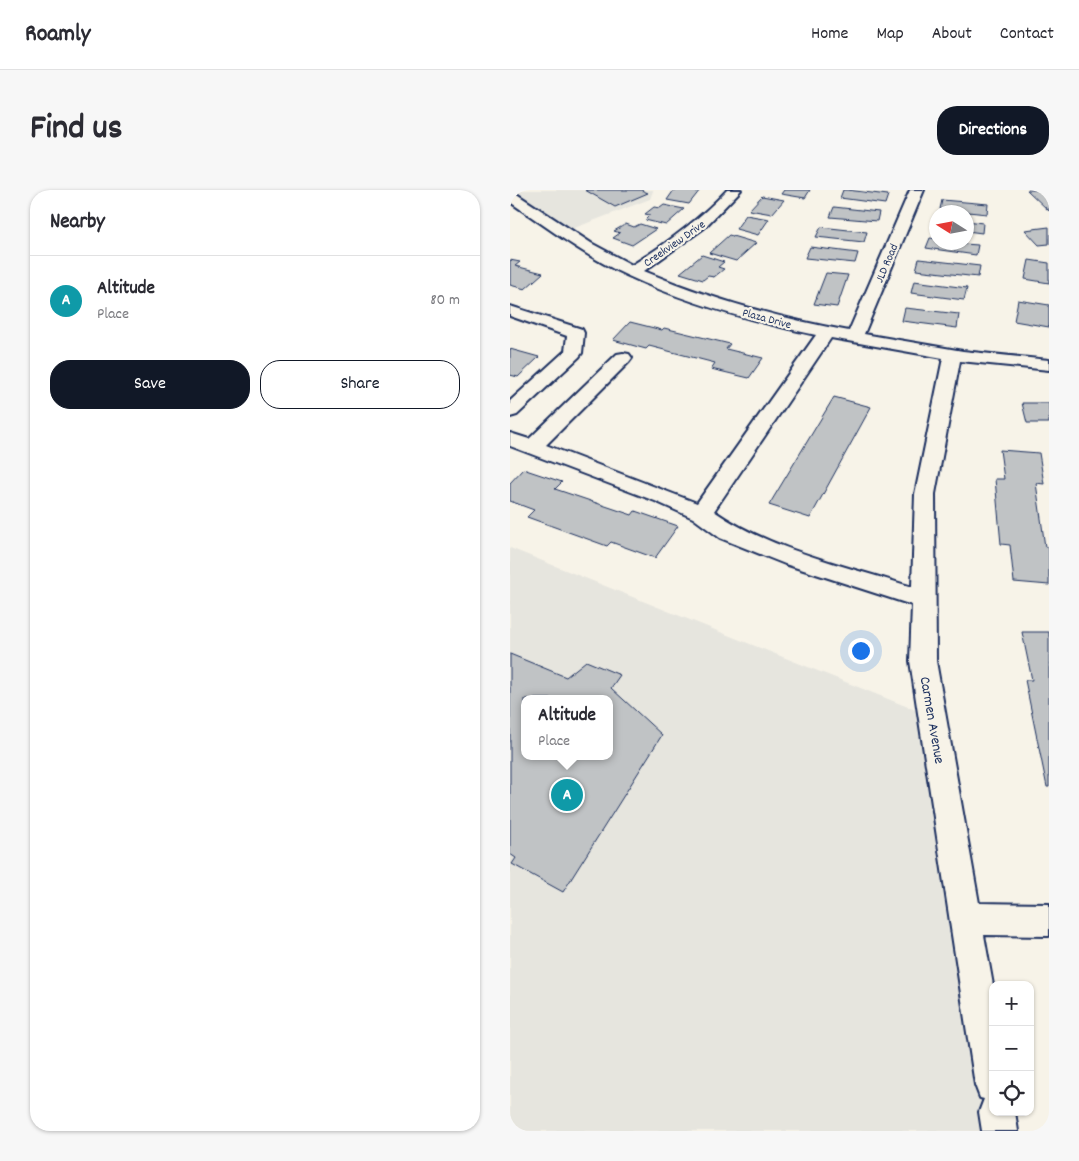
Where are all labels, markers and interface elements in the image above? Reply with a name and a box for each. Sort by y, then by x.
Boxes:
text: Roamly [25,18,91,52]
text: Home [811,22,848,47]
text: Map [876,22,904,47]
text: About [932,22,972,47]
text: Contact [1000,22,1054,47]
text: Find us [30,105,122,155]
button: Directions [937,106,1049,155]
north arrow [929,205,974,250]
text: Nearby [50,208,105,238]
street label: Creekview Drive [641,217,709,272]
street label: JLD Road [872,242,903,286]
text: Altitude [97,276,155,303]
text: A [62,289,70,312]
text: 80 m [430,289,460,312]
text: Place [97,303,129,326]
street label: Plaza Drive [740,305,793,334]
button: Save [50,360,250,409]
button: Share [260,360,460,409]
your location [848,638,874,664]
street label: Carmen Avenue [913,675,950,766]
popup [521,695,613,760]
text: Altitude [538,703,596,730]
text: Place [538,730,570,753]
pin: A [551,776,583,814]
map controls [989,981,1034,1116]
button: + [989,981,1034,1026]
button: − [989,1026,1034,1071]
button: locate [989,1071,1034,1116]

